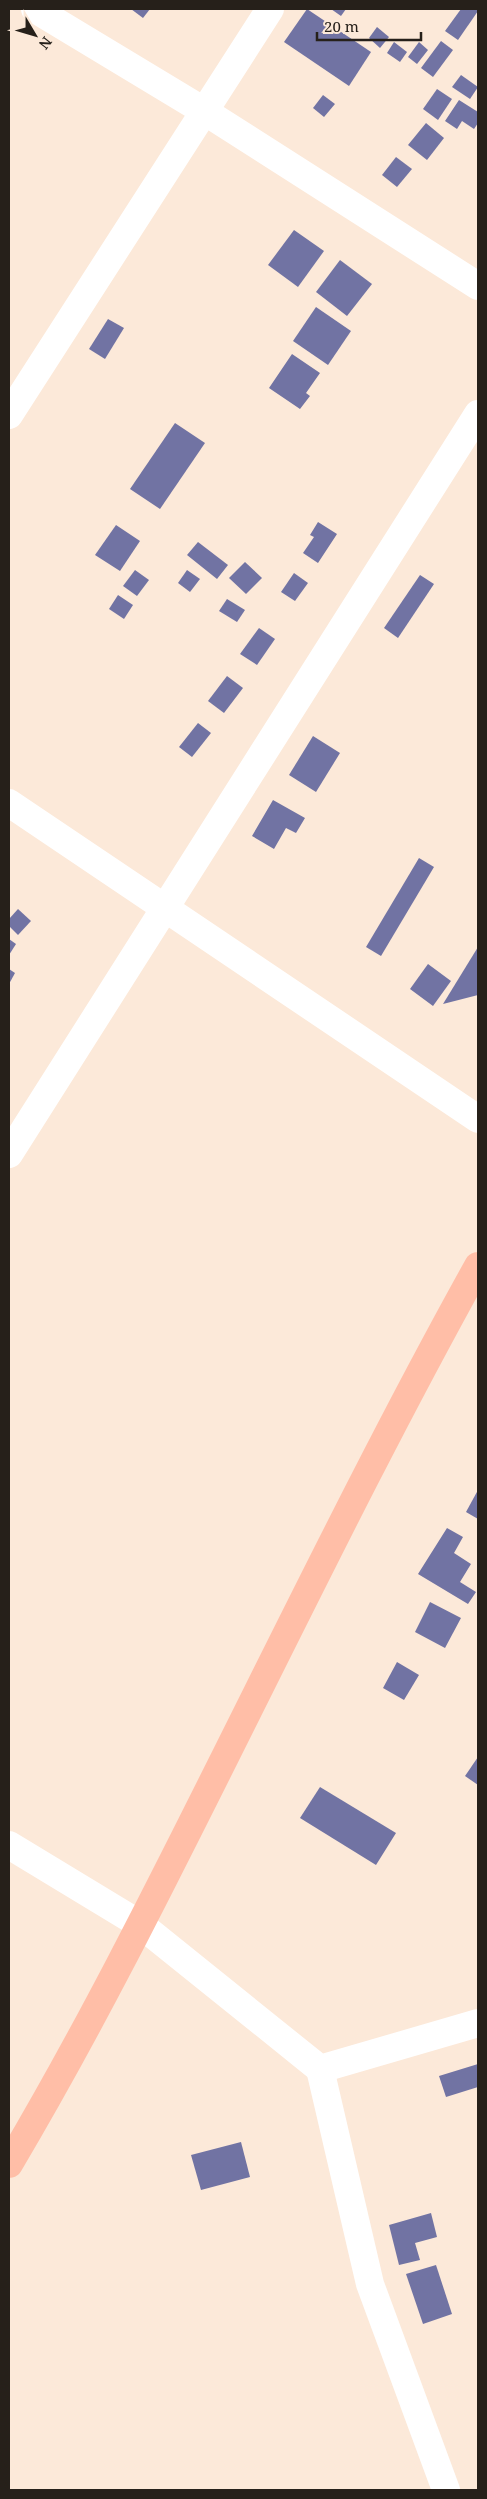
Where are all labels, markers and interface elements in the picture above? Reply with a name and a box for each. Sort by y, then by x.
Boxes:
north arrow [10,10,60,60]
scale bar [317,10,421,42]
text: 20 m [324,16,359,36]
text: N [35,33,57,54]

